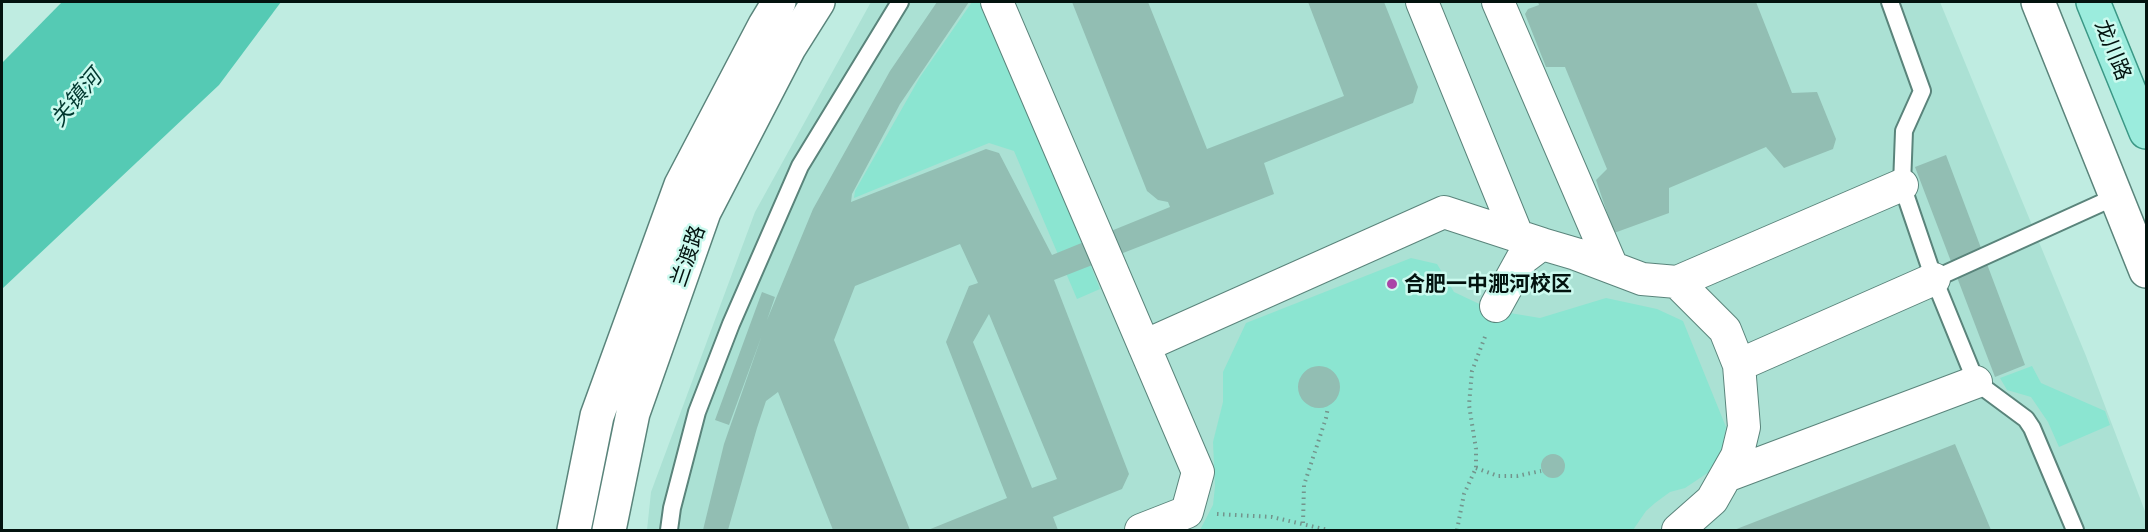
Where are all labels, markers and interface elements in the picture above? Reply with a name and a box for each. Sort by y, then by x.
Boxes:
street label: 龙川路 [2090,16,2136,84]
water label: 关镇河 [45,64,107,132]
street label: 兰渡路 [666,222,710,290]
place label: 合肥一中淝河校区 [1404,271,1572,297]
marker: 合肥一中淝河校区 [1385,277,1399,291]

